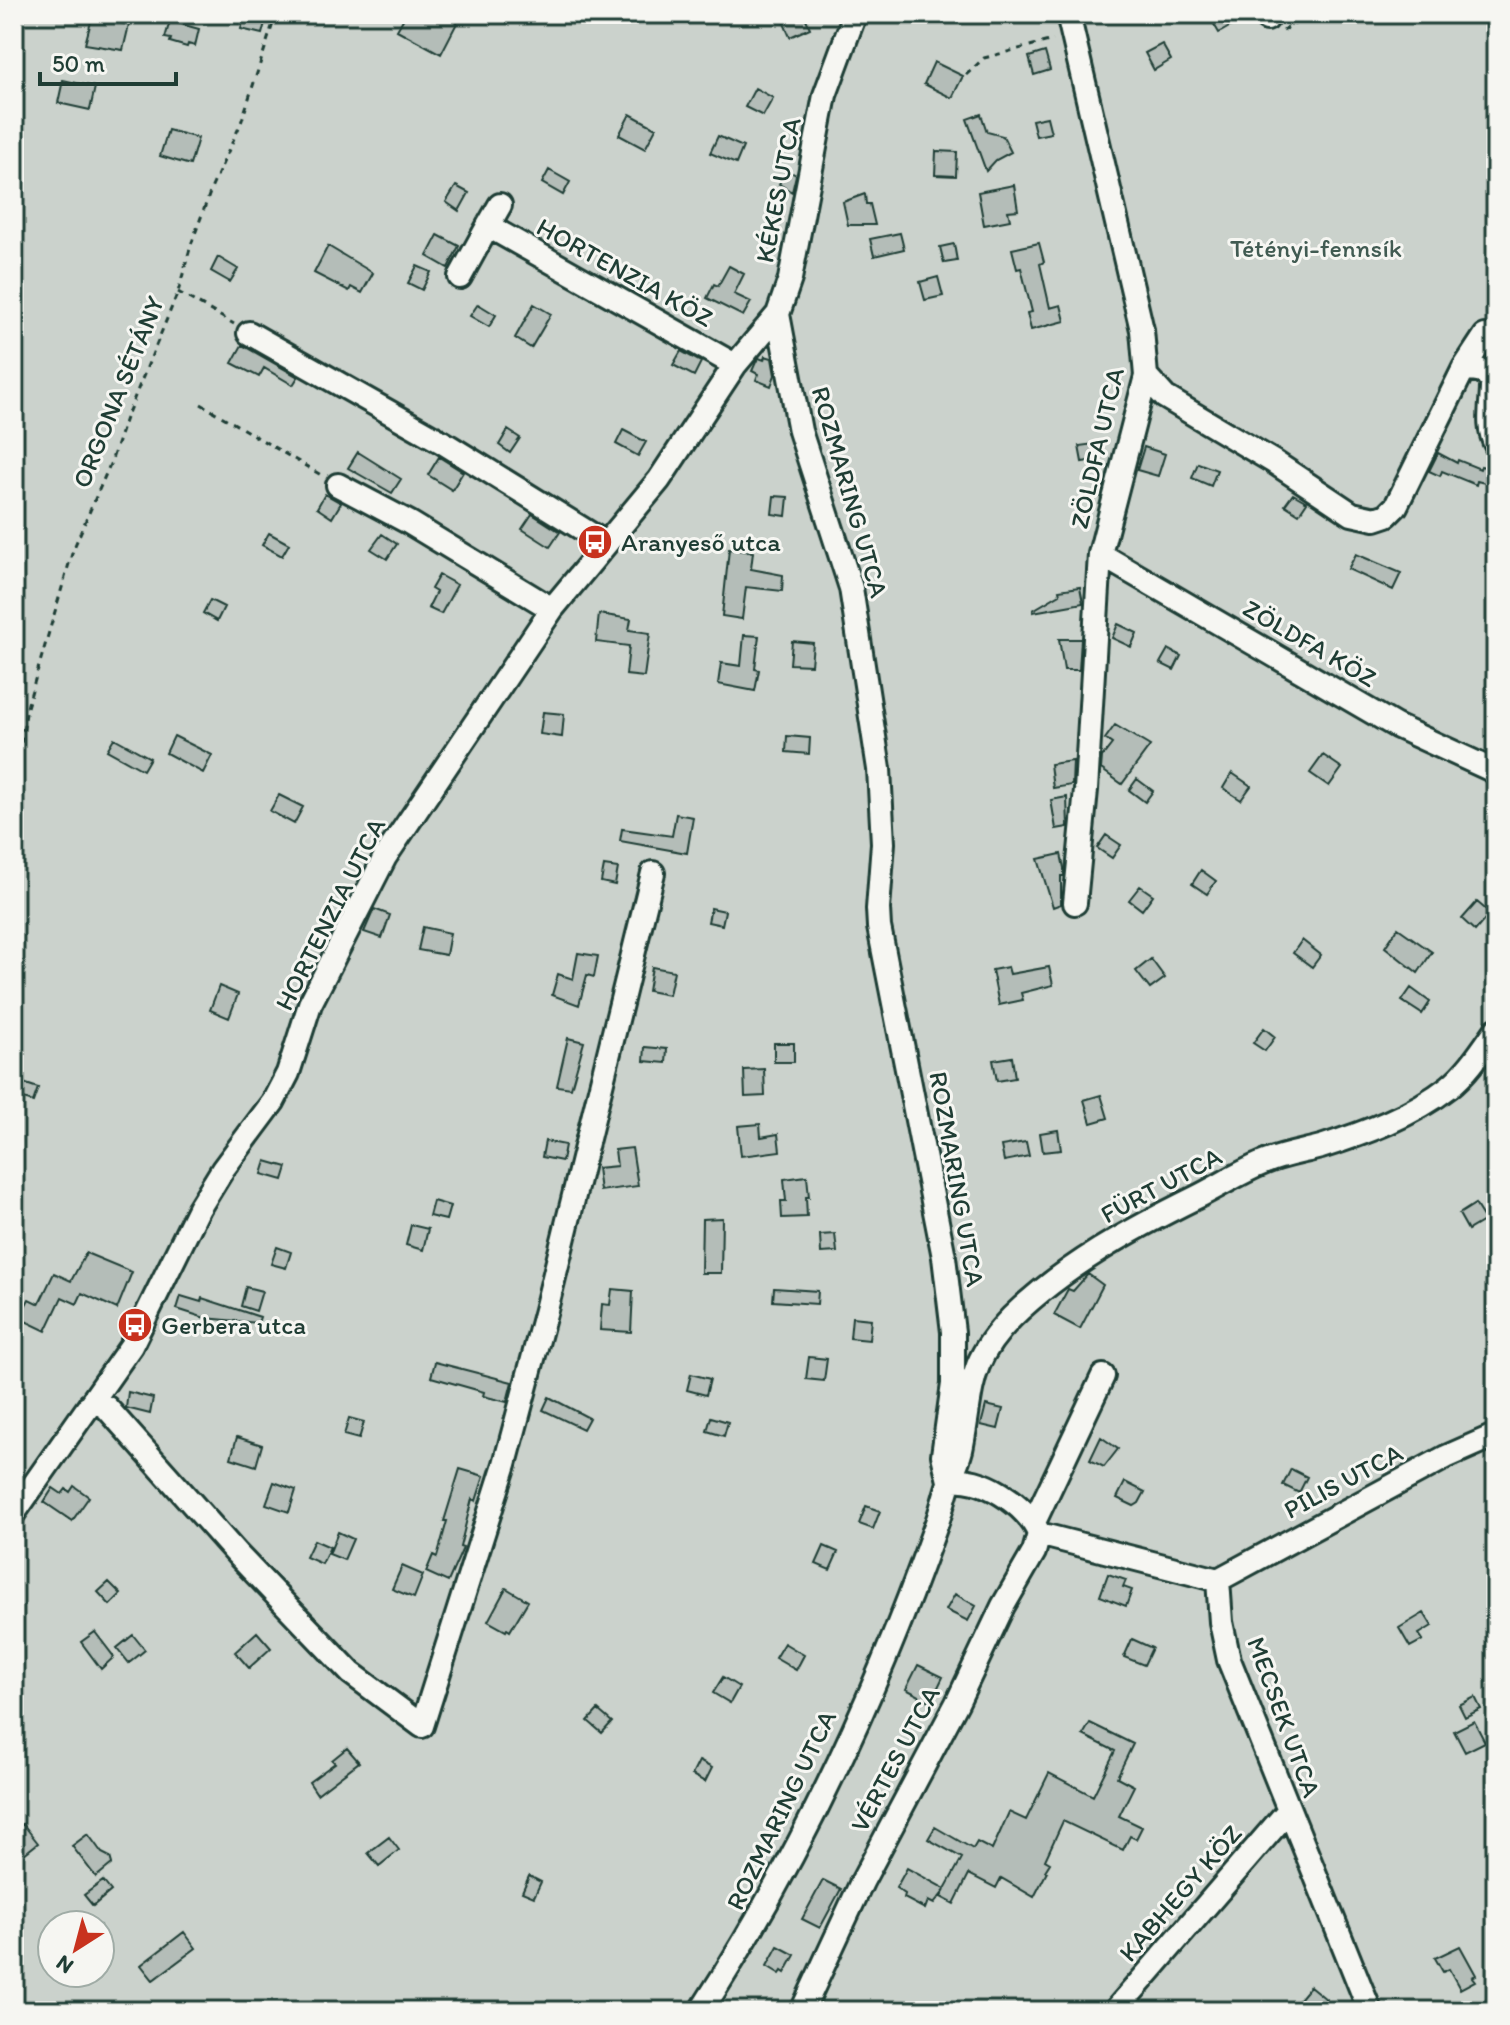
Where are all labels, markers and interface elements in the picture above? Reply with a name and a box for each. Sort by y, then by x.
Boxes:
scale bar [40,36,176,86]
text: 50 m [52,49,105,78]
street label: KÉKES UTCA [748,114,808,265]
street label: HORTENZIA KÖZ [531,210,719,334]
park label: Tétényi-fennsík [1230,232,1402,264]
street label: ORGONA SÉTÁNY [65,291,171,492]
street label: ZÖLDFA UTCA [1063,364,1131,532]
street label: ROZMARING UTCA [805,383,896,602]
bus stop icon: Aranyeső utca [576,523,614,561]
place label: Aranyeső utca [621,526,781,558]
street label: ZÖLDFA KÖZ [1238,592,1383,694]
street label: HORTENZIA UTCA [268,812,393,1016]
street label: ROZMARING UTCA [922,1069,992,1290]
street label: FÜRT UTCA [1095,1140,1227,1230]
bus stop icon: Gerbera utca [116,1306,154,1344]
place label: Gerbera utca [161,1309,306,1341]
street label: PILIS UTCA [1278,1436,1408,1526]
street label: MECSEK UTCA [1240,1632,1328,1802]
street label: VÉRTES UTCA [843,1680,947,1837]
street label: ROZMARING UTCA [719,1705,843,1915]
street label: KABHEGY KÖZ [1112,1818,1248,1968]
north arrow [36,1909,116,1989]
text: N [51,1949,78,1980]

